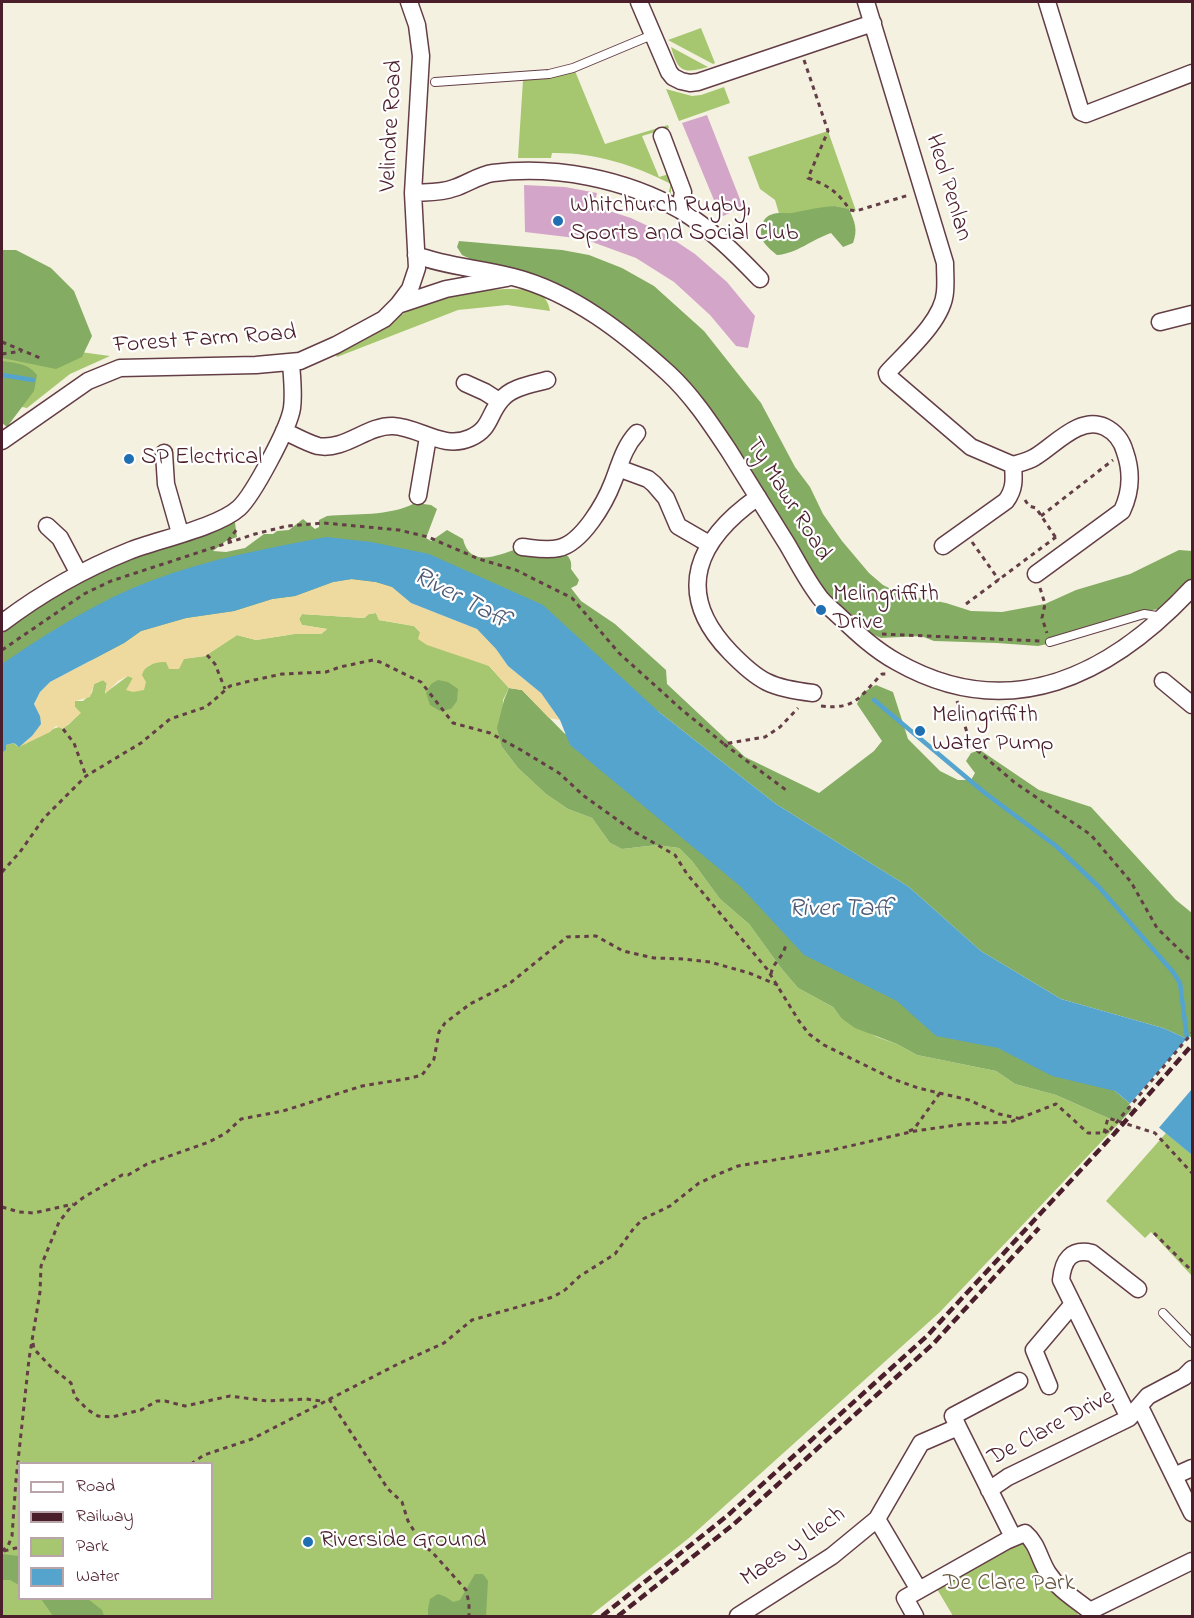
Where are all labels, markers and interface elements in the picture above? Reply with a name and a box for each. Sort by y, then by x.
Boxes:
street label: Velindre Road [375,59,411,193]
street label: Heol Penlan [917,131,977,245]
place label: Whitchurch Rugby, Sports and Social Club [570,193,798,249]
marker: Whitchurch Rugby, Sports and Social Club [551,214,565,228]
street label: Forest Farm Road [113,320,297,362]
street label: Ty Mawr Road [738,433,836,567]
place label: SP Electrical [141,445,262,473]
marker: SP Electrical [122,452,136,466]
water label: River Taff [407,562,513,638]
place label: Melingriffith Drive [833,582,939,638]
marker: Melingriffith Drive [814,603,828,617]
place label: Melingriffith Water Pump [932,703,1054,759]
marker: Melingriffith Water Pump [913,724,927,738]
water label: River Taff [788,895,892,927]
street label: De Clare Drive [984,1384,1120,1474]
legend [18,1462,213,1600]
text: Road [76,1474,115,1500]
street label: Maes y Llech [736,1501,852,1595]
text: Railway [76,1504,133,1530]
place label: Riverside Ground [320,1528,486,1556]
text: Park [76,1534,109,1560]
marker: Riverside Ground [301,1535,315,1549]
text: Water [76,1564,119,1590]
park label: De Clare Park [943,1571,1075,1599]

